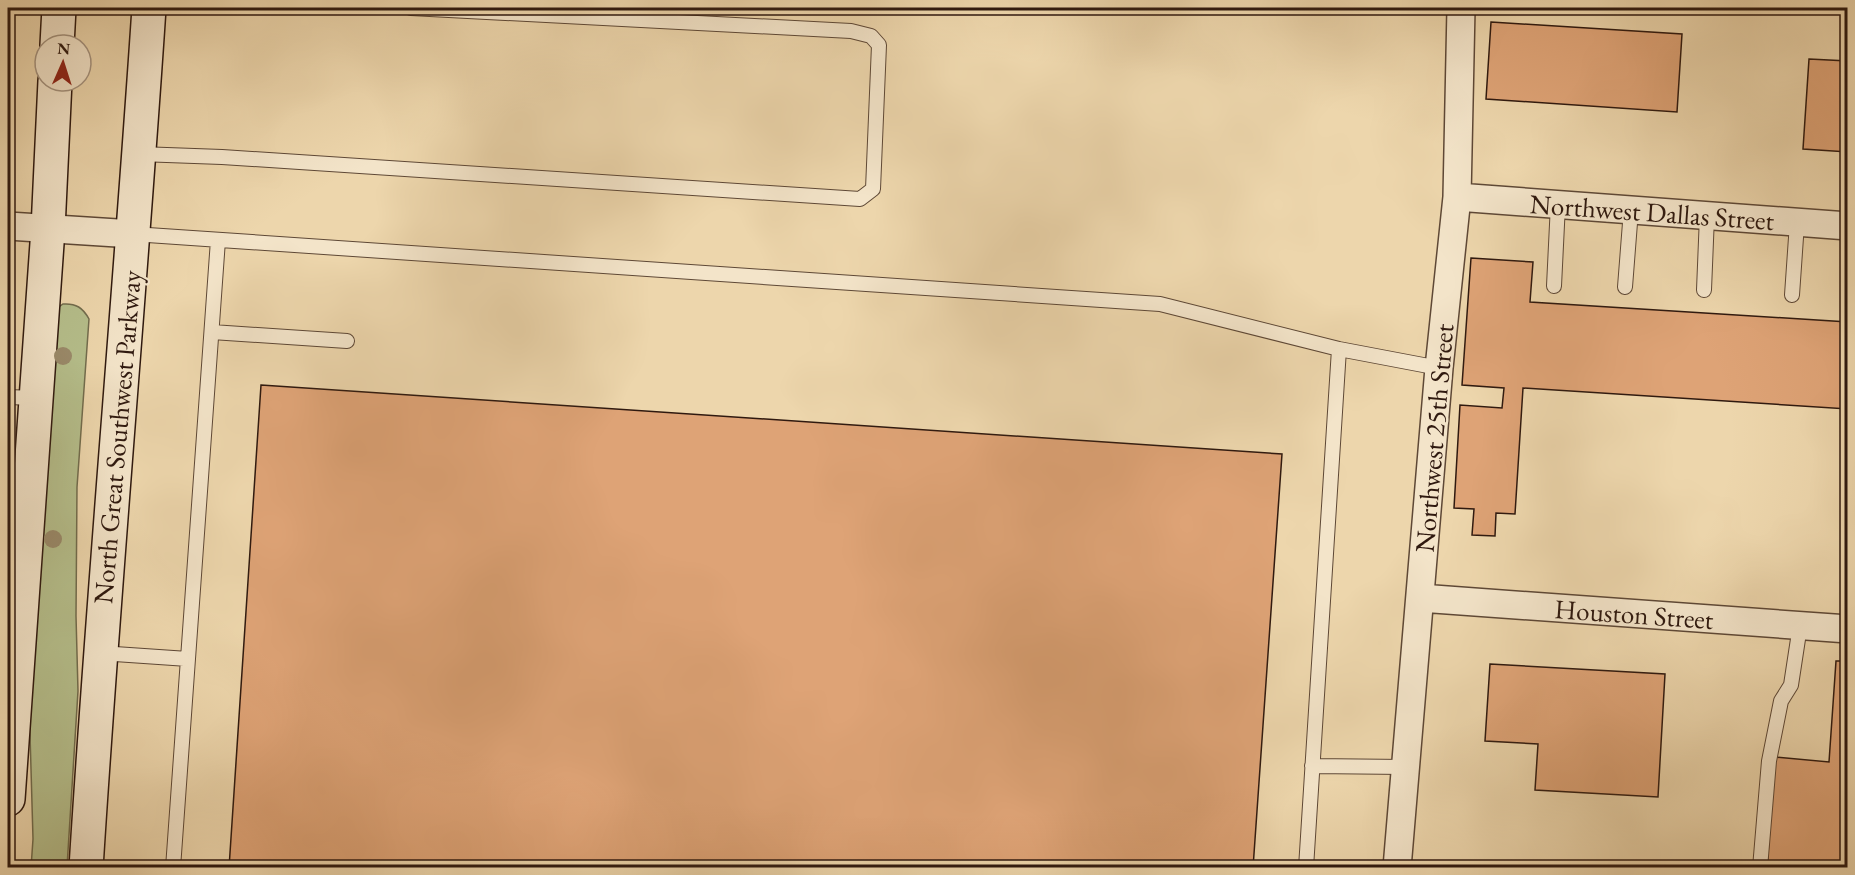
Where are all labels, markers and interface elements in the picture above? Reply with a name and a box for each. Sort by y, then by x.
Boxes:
north arrow [33,33,93,93]
text: N [57,38,71,59]
street label: Northwest Dallas Street [1529,186,1776,238]
street label: North Great Southwest Parkway [85,269,149,605]
street label: Northwest 25th Street [1407,322,1461,554]
street label: Houston Street [1553,591,1715,637]

